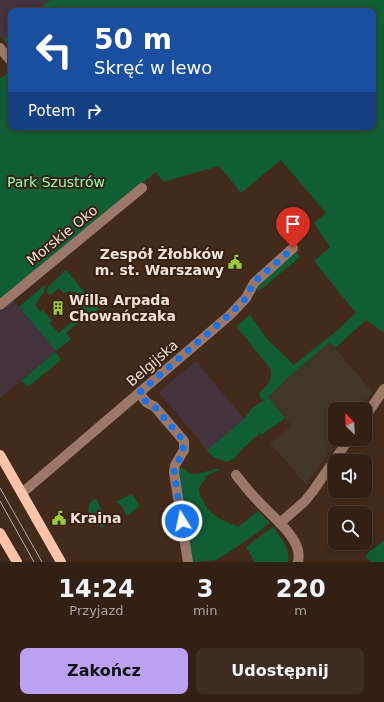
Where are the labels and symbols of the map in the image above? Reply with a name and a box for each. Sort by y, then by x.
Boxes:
park label: Park Szustrów [7,174,105,190]
street label: Morskie Oko [24,202,100,268]
pin [276,207,310,248]
place label: Zespół Żłobków m. st. Warszawy [95,246,224,278]
public building icon: Zespół Żłobków m. st. Warszawy [227,254,243,270]
place label: Willa Arpada Chowańczaka [69,292,176,324]
building icon: Willa Arpada Chowańczaka [50,300,66,316]
street label: Belgijska [123,336,181,390]
north arrow [328,402,372,446]
position arrow [161,500,203,542]
public building icon: Kraina [51,510,67,526]
place label: Kraina [70,510,121,526]

